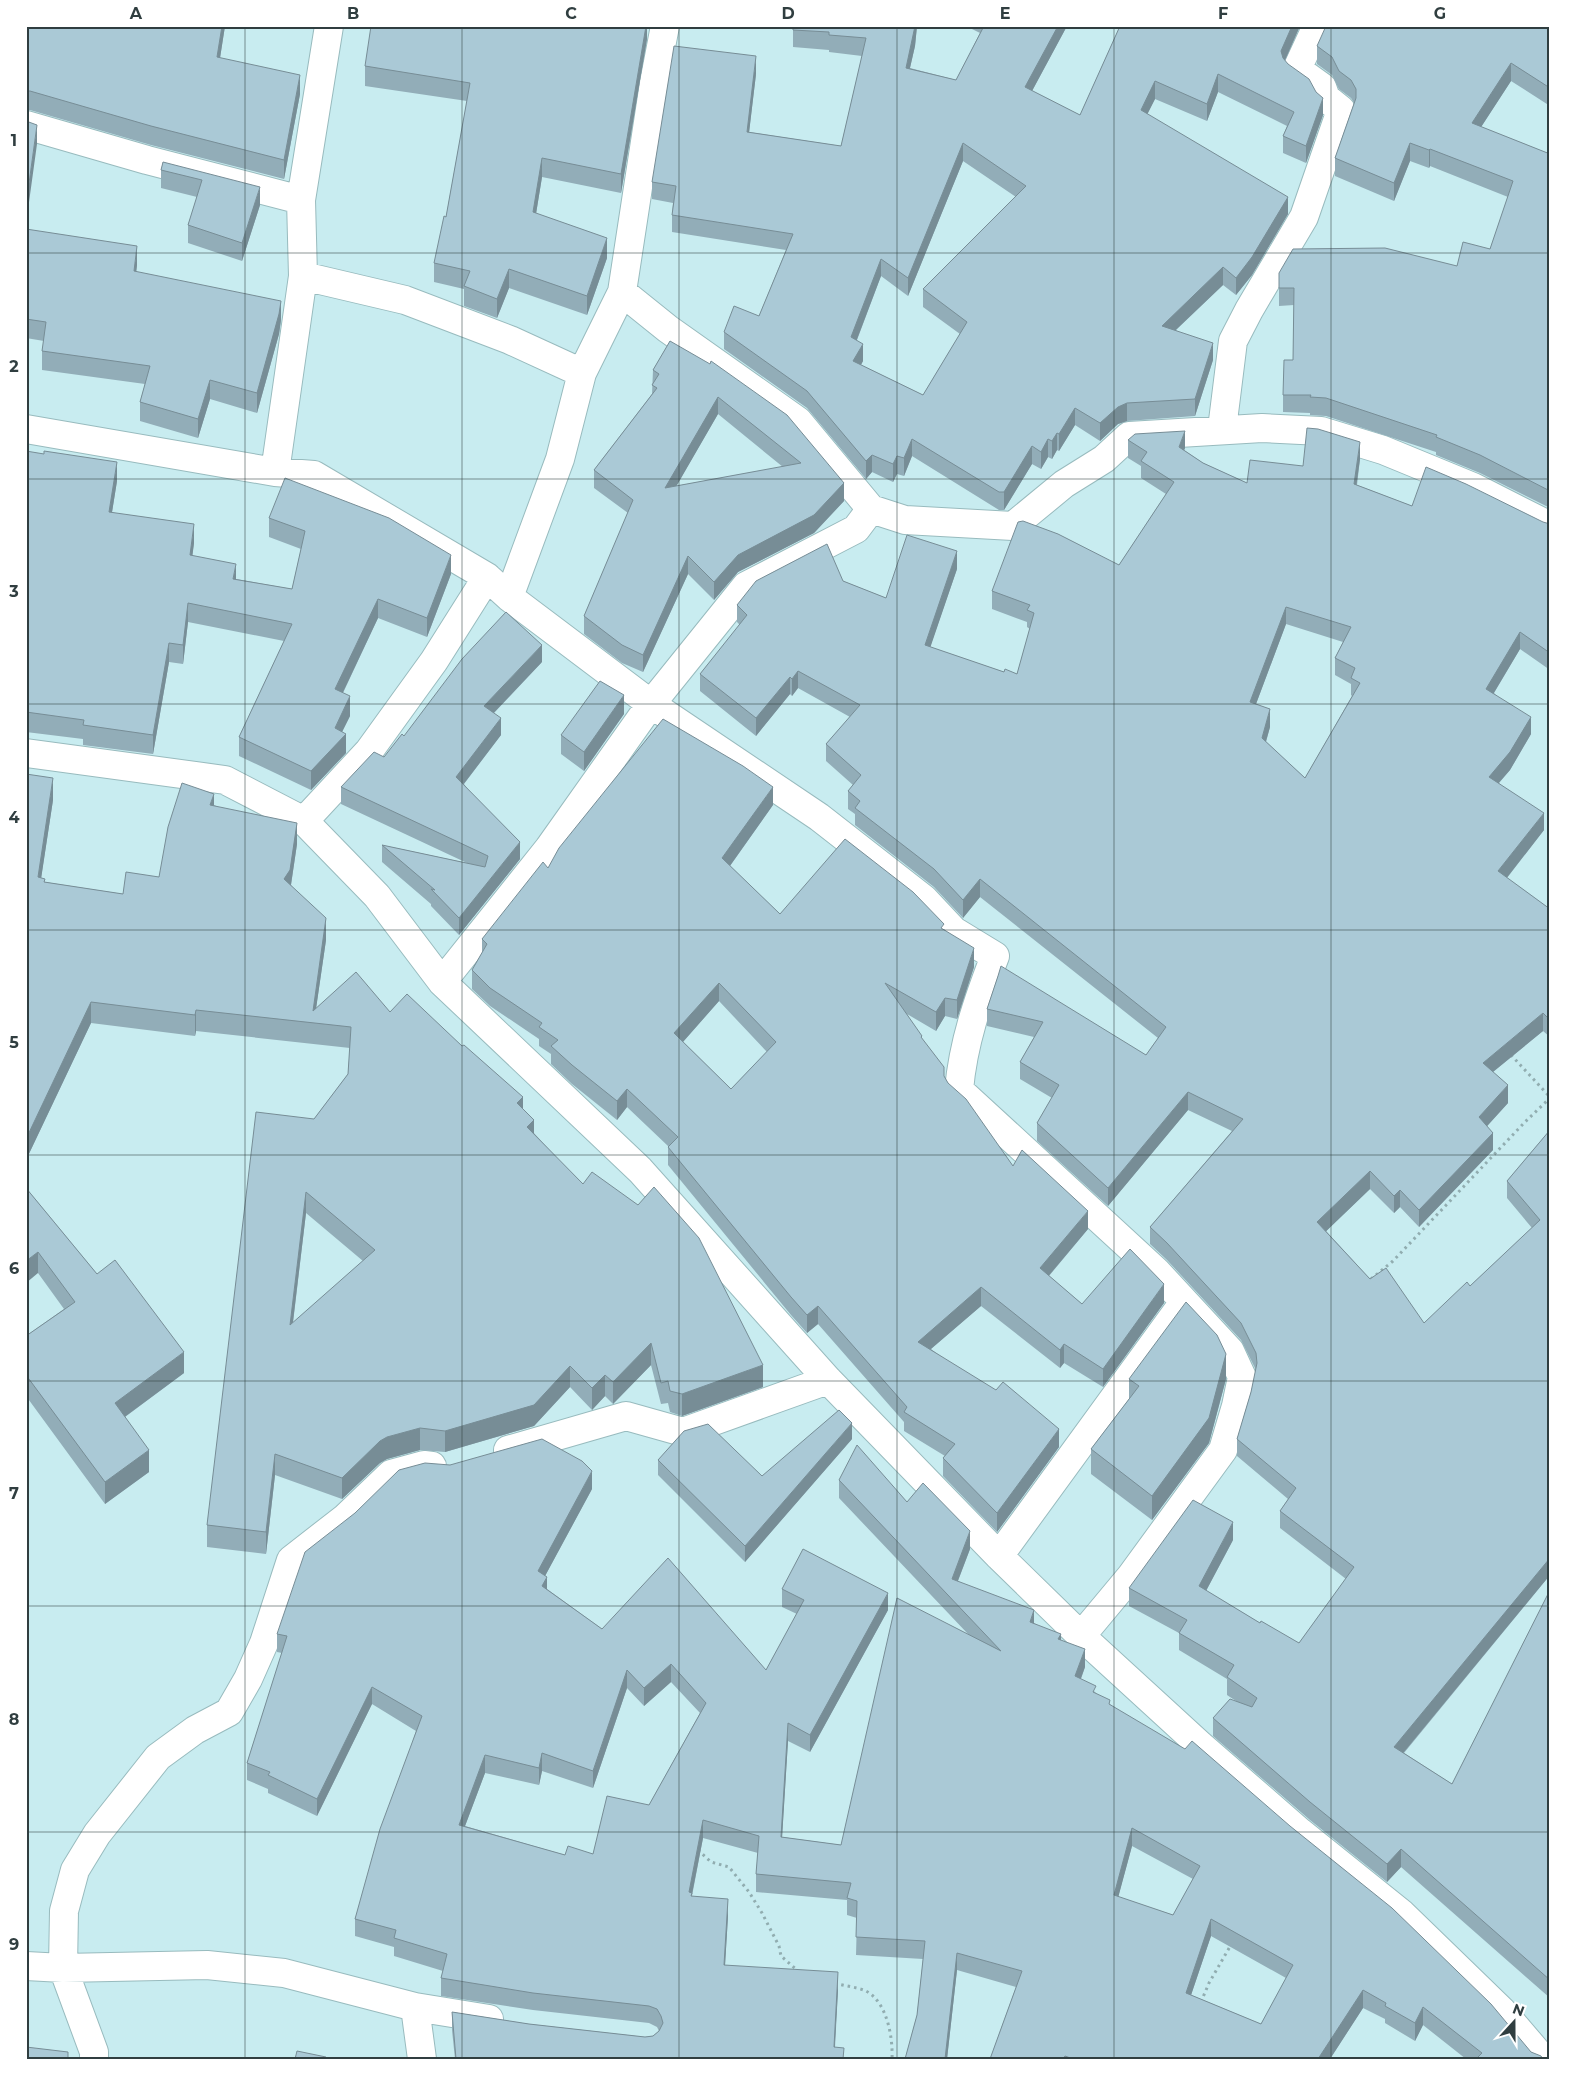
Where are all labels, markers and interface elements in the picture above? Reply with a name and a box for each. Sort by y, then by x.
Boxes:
text: A [129,4,143,23]
text: B [347,4,359,23]
text: C [565,4,577,23]
text: D [781,4,795,23]
text: E [1000,4,1010,23]
text: F [1218,4,1228,23]
text: G [1434,4,1446,23]
text: 1 [11,131,17,150]
text: 2 [9,357,19,376]
text: 3 [8,582,19,601]
text: 4 [8,808,20,827]
text: 5 [9,1033,19,1052]
text: 6 [9,1259,19,1278]
text: 7 [9,1484,19,1503]
text: 8 [9,1710,19,1729]
text: 9 [9,1935,19,1954]
north arrow [1488,1998,1538,2048]
text: N [1510,1999,1527,2020]

